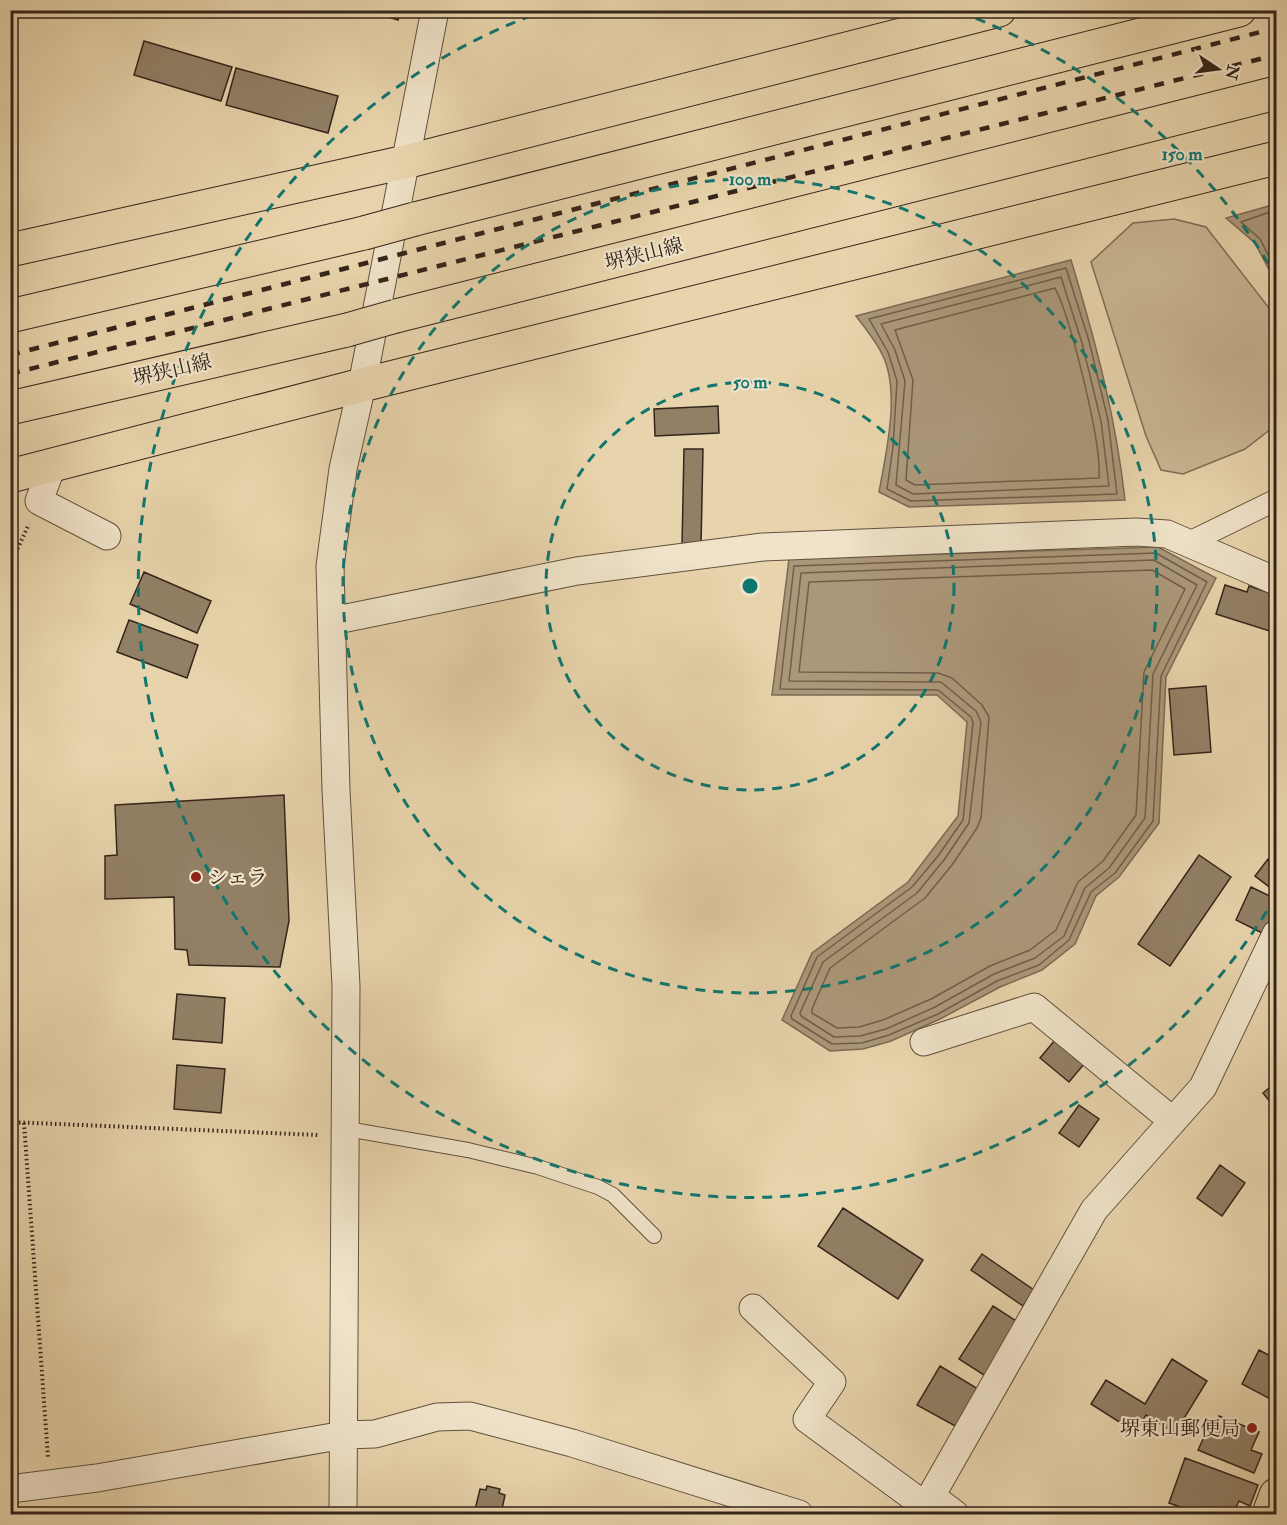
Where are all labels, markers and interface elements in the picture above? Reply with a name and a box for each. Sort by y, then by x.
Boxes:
north arrow [1188,39,1248,99]
text: N [1220,62,1243,82]
text: 150 m [1161,143,1204,166]
text: 100 m [729,168,772,191]
street label: 堺狭山線 [602,232,686,276]
street label: 堺狭山線 [130,349,214,391]
text: 50 m [733,371,768,394]
centre of rings [740,576,760,596]
place label: シェラ [208,865,268,890]
marker: シェラ [189,870,203,884]
place label: 堺東山郵便局 [1120,1416,1240,1441]
marker: 堺東山郵便局 [1245,1421,1259,1435]

